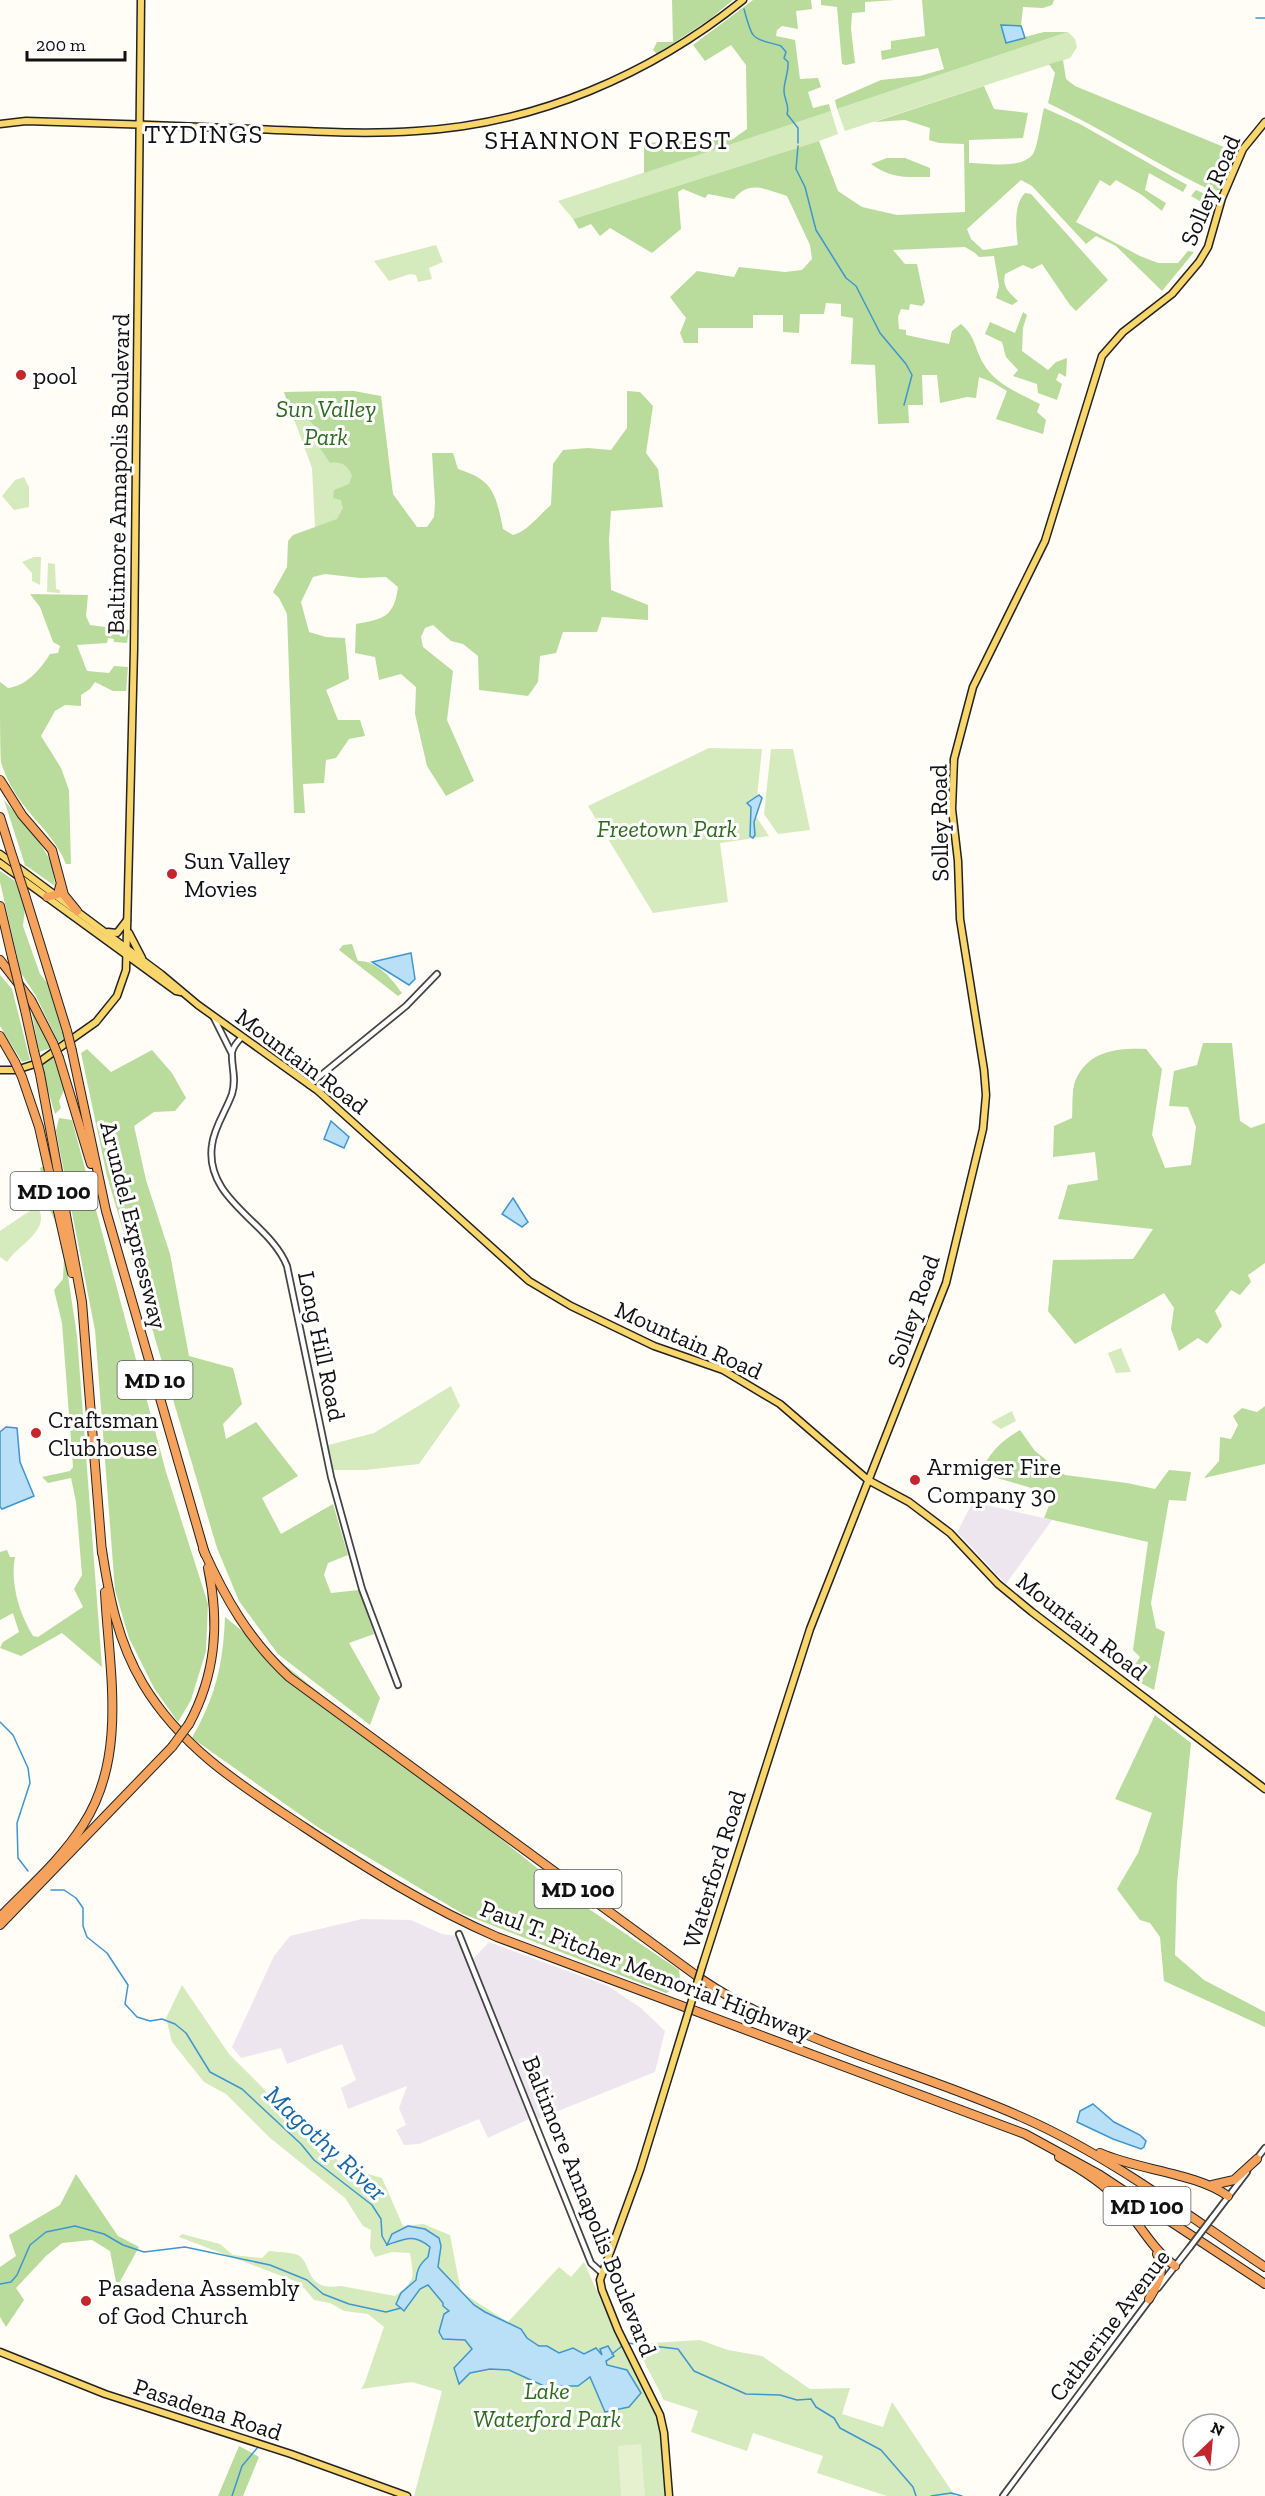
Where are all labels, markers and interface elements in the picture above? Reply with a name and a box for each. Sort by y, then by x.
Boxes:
scale bar [27,24,124,62]
text: 200 m [36,34,86,56]
district label: TYDINGS [144,118,264,150]
district label: SHANNON FOREST [484,124,732,156]
street label: Solley Road [1174,130,1246,250]
street label: Baltimore Annapolis Boulevard [101,313,135,635]
place label: pool [33,361,77,390]
marker: pool [14,368,28,382]
park label: Sun Valley Park [276,394,376,451]
street label: Solley Road [923,764,955,882]
park label: Freetown Park [597,814,738,843]
place label: Sun Valley Movies [184,846,291,903]
marker: Sun Valley Movies [165,867,179,881]
street label: Mountain Road [230,1002,374,1120]
street label: Arundel Expressway [94,1118,174,1333]
road number: MD 100 [10,1172,98,1210]
street label: Solley Road [880,1251,946,1371]
street label: Long Hill Road [292,1268,352,1424]
street label: Mountain Road [611,1295,767,1385]
road number: MD 10 [118,1361,192,1399]
place label: Craftsman Clubhouse [48,1405,159,1462]
marker: Craftsman Clubhouse [29,1426,43,1440]
place label: Armiger Fire Company 30 [927,1452,1061,1509]
marker: Armiger Fire Company 30 [908,1473,922,1487]
street label: Mountain Road [1011,1566,1153,1686]
street label: Waterford Road [676,1787,752,1951]
road number: MD 100 [534,1870,622,1908]
street label: Paul T. Pitcher Memorial Highway [476,1893,816,2047]
street label: Baltimore Annapolis Boulevard [516,2052,664,2360]
water label: Magothy River [259,2079,394,2207]
road number: MD 100 [1104,2187,1190,2225]
street label: Catherine Avenue [1042,2243,1176,2407]
place label: Pasadena Assembly of God Church [98,2273,300,2330]
marker: Pasadena Assembly of God Church [79,2294,93,2308]
street label: Pasadena Road [130,2371,286,2447]
park label: Lake Waterford Park [473,2376,621,2433]
north arrow [1181,2412,1241,2472]
text: N [1208,2418,1227,2440]

